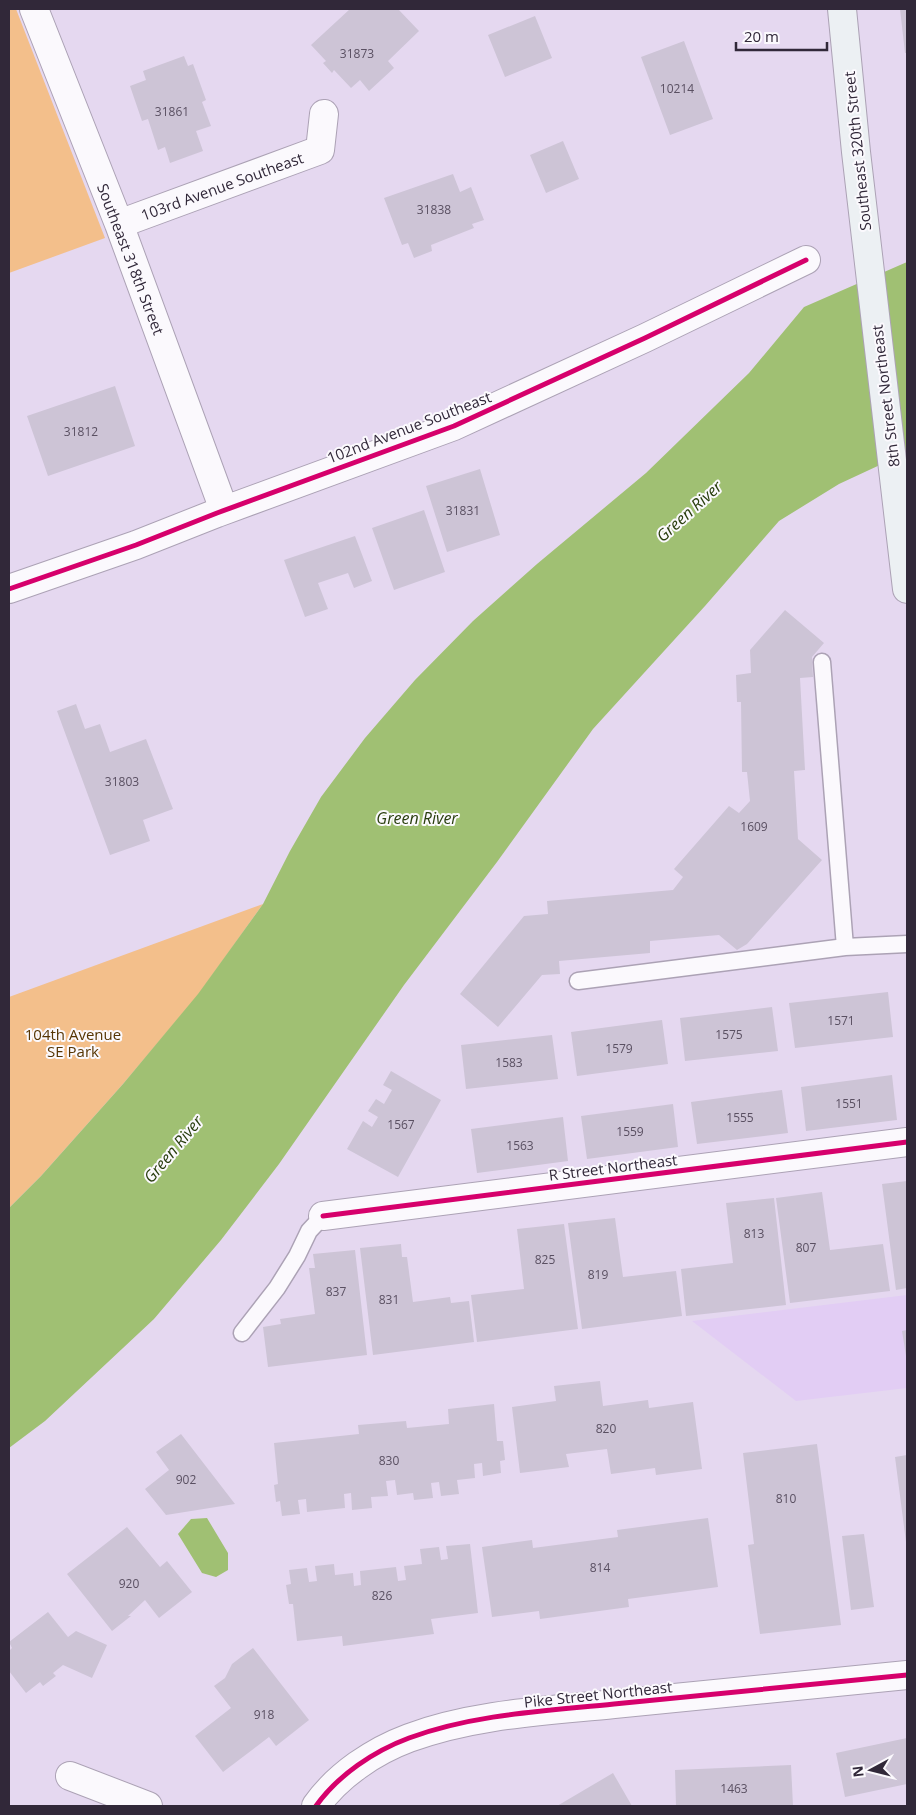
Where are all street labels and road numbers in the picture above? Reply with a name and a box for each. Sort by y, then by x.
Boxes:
street label: Southeast 320th Street [839,70,875,232]
street label: 103rd Avenue Southeast [138,147,306,225]
street label: Southeast 318th Street [93,181,169,337]
street label: 8th Street Northeast [866,324,904,468]
street label: 102nd Avenue Southeast [324,386,494,468]
street label: R Street Northeast [548,1149,678,1185]
street label: Pike Street Northeast [523,1676,673,1712]

